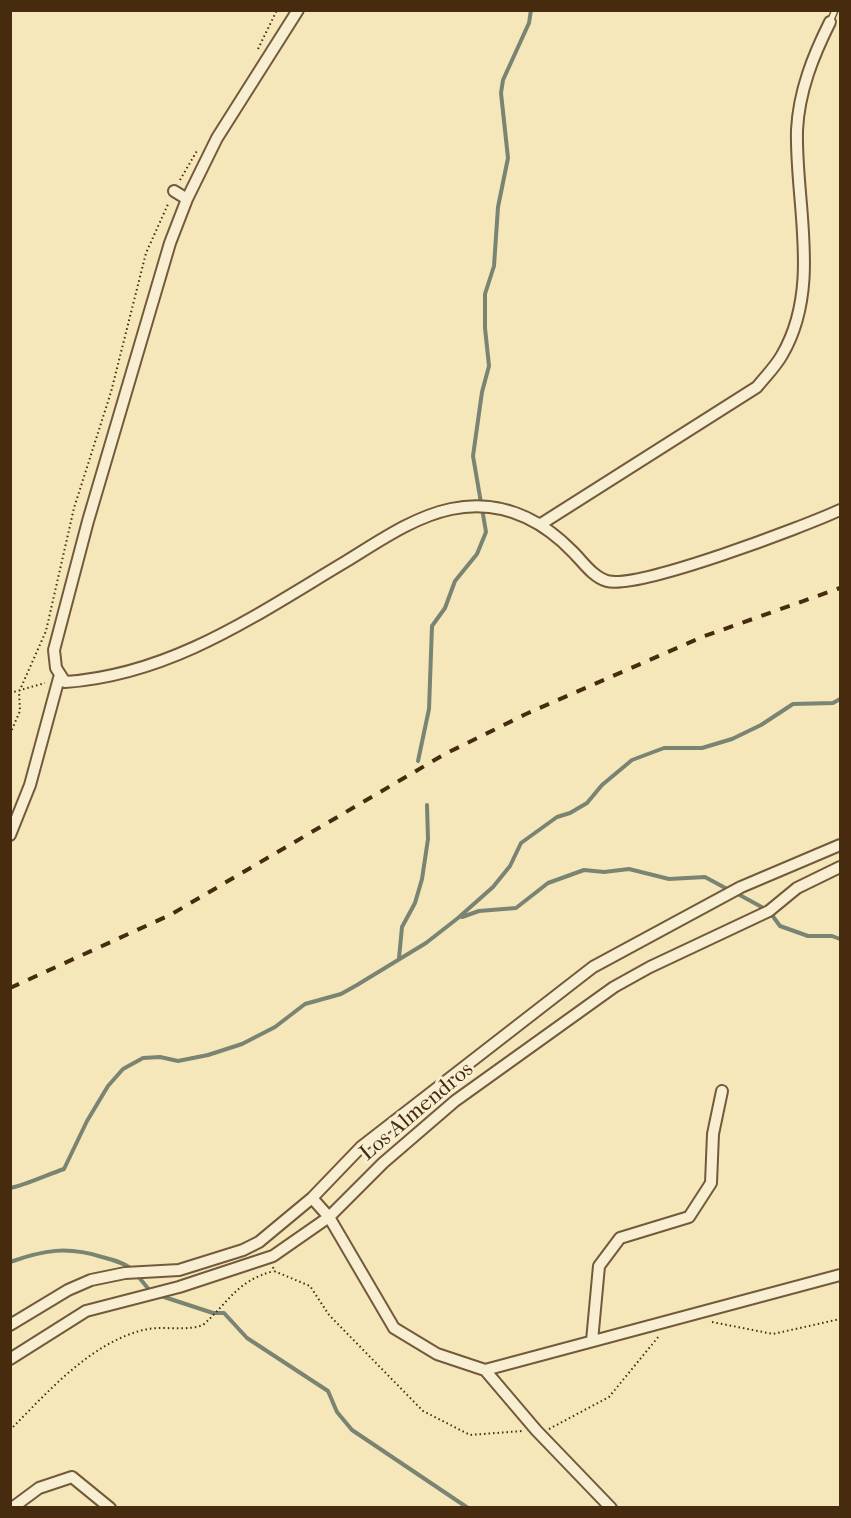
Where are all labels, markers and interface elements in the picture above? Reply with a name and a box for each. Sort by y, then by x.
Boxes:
street label: Los Almendros [355,1057,479,1167]

